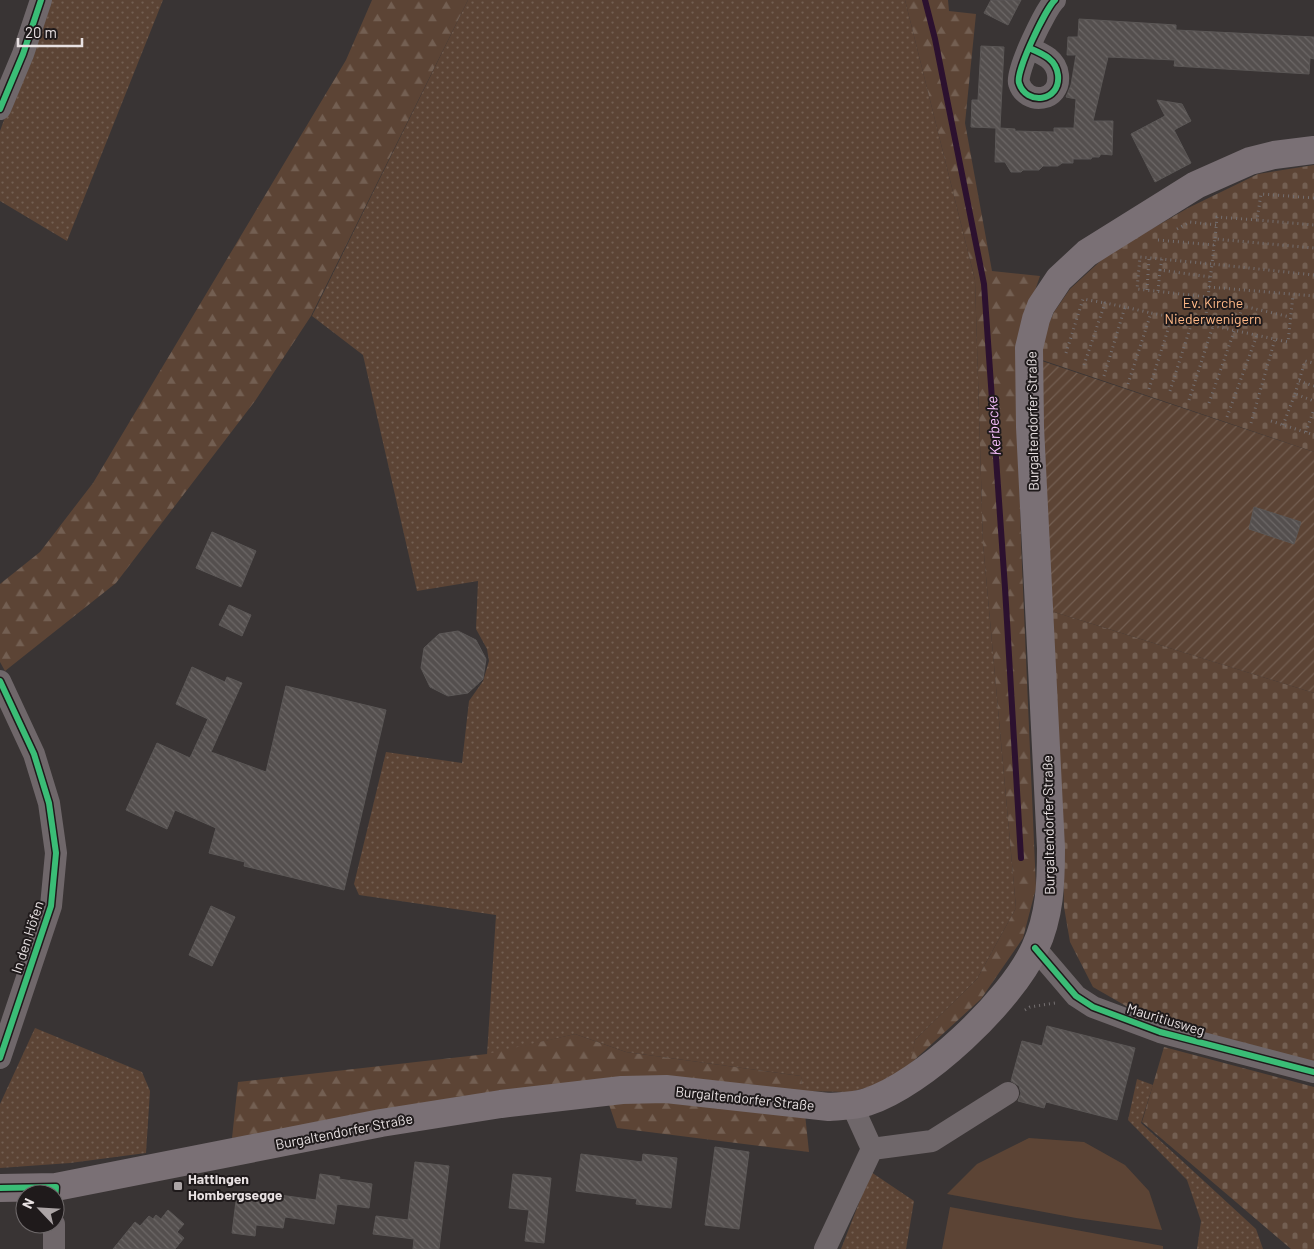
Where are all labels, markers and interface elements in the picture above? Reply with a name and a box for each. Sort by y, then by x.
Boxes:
scale bar [18,15,81,47]
text: 20 m [25,23,57,41]
park label: Ev. Kirche Niederwenigern [1164,294,1262,327]
street label: Burgaltendorfer Straße [1022,351,1042,491]
water label: Kerbecke [982,395,1004,456]
street label: Burgaltendorfer Straße [1038,755,1058,895]
street label: In den Höfen [7,899,47,975]
street label: Mauritiusweg [1125,999,1207,1039]
street label: Burgaltendorfer Straße [675,1082,815,1114]
street label: Burgaltendorfer Straße [274,1109,414,1153]
place label: Hattingen Hombergsegge [188,1170,283,1203]
marker: Hattingen Hombergsegge [172,1180,184,1192]
north arrow [15,1184,65,1234]
text: N [18,1195,37,1211]

